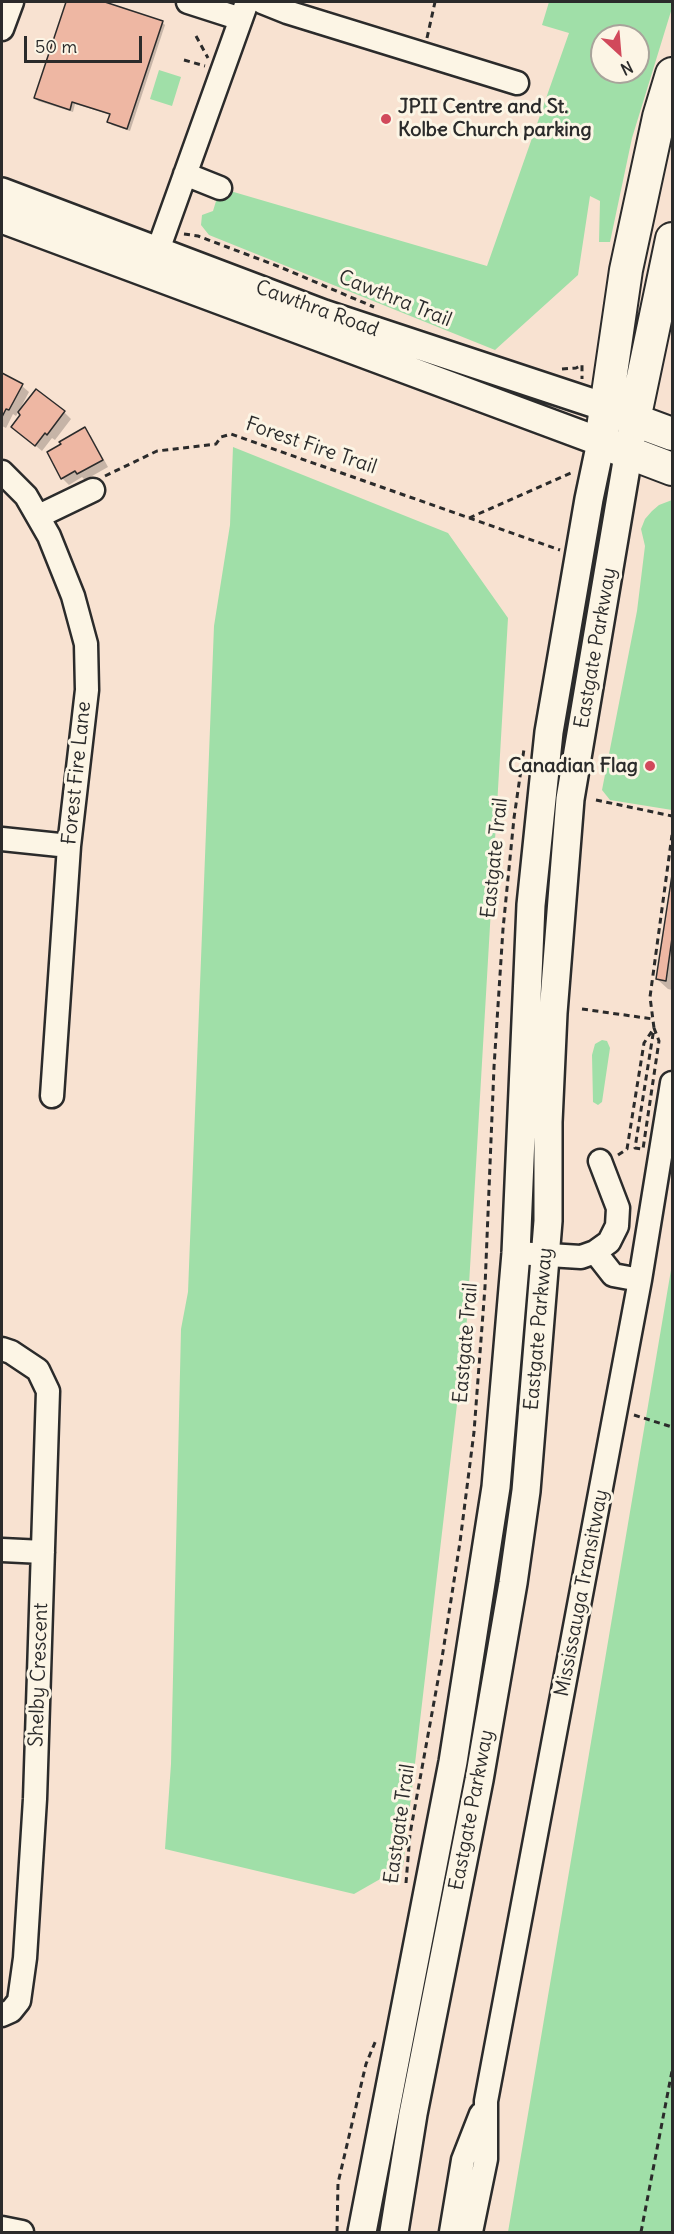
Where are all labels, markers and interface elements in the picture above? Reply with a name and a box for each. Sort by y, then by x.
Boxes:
scale bar [27,24,146,62]
north arrow [590,24,650,84]
text: 50 m [35,35,77,58]
text: N [618,57,636,80]
place label: JPII Centre and St. Kolbe Church parking [398,95,592,142]
marker: JPII Centre and St. Kolbe Church parking [379,112,393,126]
street label: Cawthra Trail [335,265,455,333]
street label: Cawthra Road [252,276,382,342]
street label: Forest Fire Trail [242,412,380,480]
street label: Eastgate Parkway [570,566,622,730]
street label: Forest Fire Lane [58,700,96,846]
place label: Canadian Flag [508,754,638,778]
marker: Canadian Flag [643,759,657,773]
street label: Eastgate Trail [477,797,513,919]
street label: Eastgate Parkway [520,1247,558,1411]
street label: Eastgate Trail [449,1282,483,1404]
street label: Mississauga Transitway [550,1487,614,1699]
street label: Shelby Crescent [24,1602,54,1748]
street label: Eastgate Parkway [445,1728,499,1892]
street label: Eastgate Trail [380,1763,420,1885]

